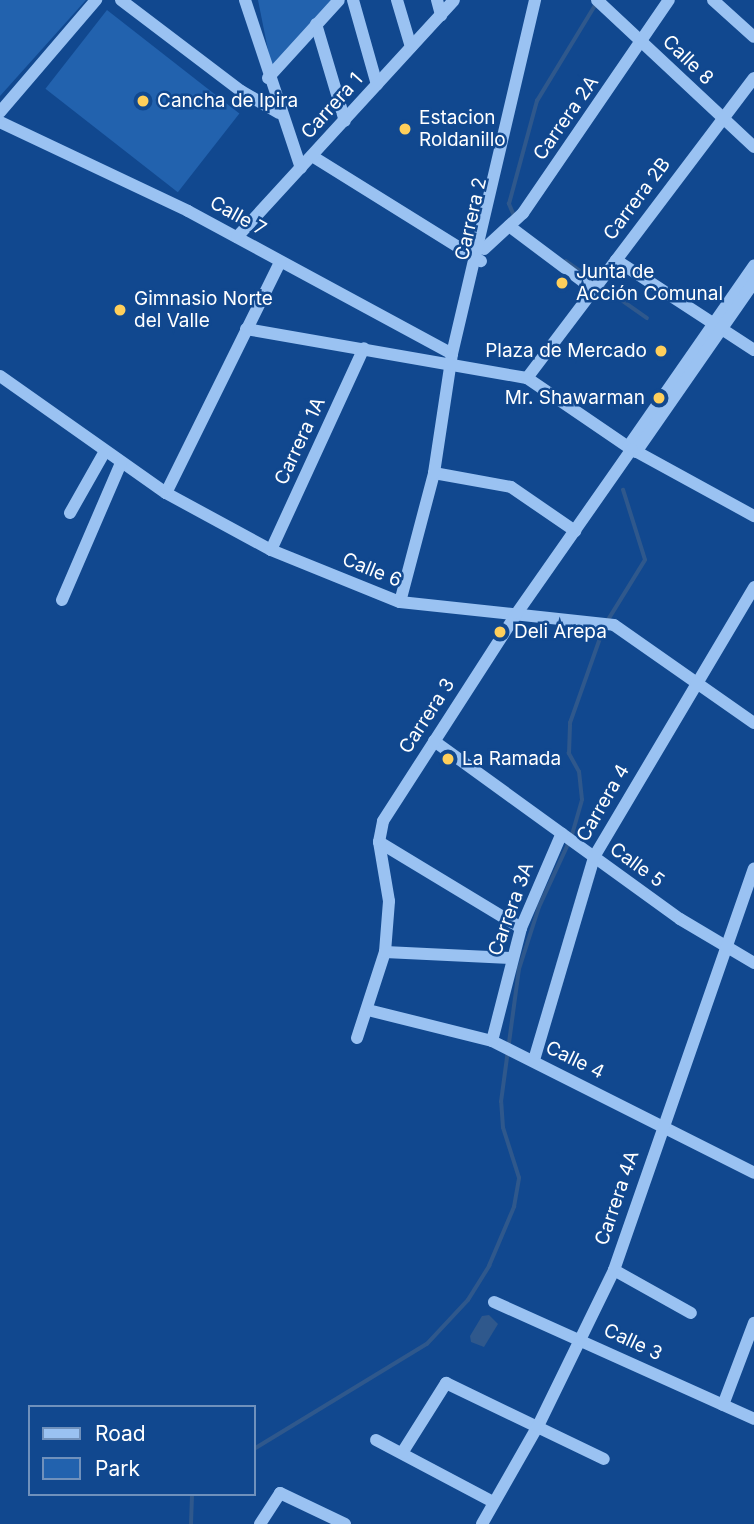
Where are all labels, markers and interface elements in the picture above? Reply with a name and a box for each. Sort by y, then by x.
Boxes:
street label: Calle 8 [658,30,718,90]
street label: Carrera 1 [296,68,368,144]
street label: Carrera 2A [529,71,603,165]
place label: Cancha de Ipira [157,90,298,112]
marker: Cancha de Ipira [135,93,151,109]
place label: Estacion Roldanillo [419,107,506,151]
marker: Estacion Roldanillo [397,121,413,137]
street label: Carrera 2B [599,153,675,245]
street label: Carrera 2 [450,175,492,263]
street label: Calle 7 [206,191,270,241]
place label: Junta de Acción Comunal [576,261,723,305]
marker: Junta de Acción Comunal [554,275,570,291]
place label: Gimnasio Norte del Valle [134,288,273,332]
marker: Gimnasio Norte del Valle [112,302,128,318]
place label: Plaza de Mercado [485,340,647,362]
marker: Plaza de Mercado [653,343,669,359]
place label: Mr. Shawarman [505,387,645,409]
marker: Mr. Shawarman [651,390,667,406]
street label: Carrera 1A [270,394,330,488]
street label: Calle 6 [339,548,405,592]
place label: Deli Arepa [514,621,607,643]
marker: Deli Arepa [492,624,508,640]
street label: Carrera 3 [394,674,460,758]
place label: La Ramada [462,748,561,770]
marker: La Ramada [440,751,456,767]
street label: Carrera 4 [572,760,634,846]
street label: Calle 5 [605,838,669,892]
street label: Carrera 3A [484,859,538,959]
street label: Calle 4 [542,1036,608,1084]
street label: Carrera 4A [590,1148,644,1248]
street label: Calle 3 [600,1319,666,1365]
legend [28,1405,256,1496]
text: Road [95,1421,146,1446]
text: Park [95,1456,140,1481]

